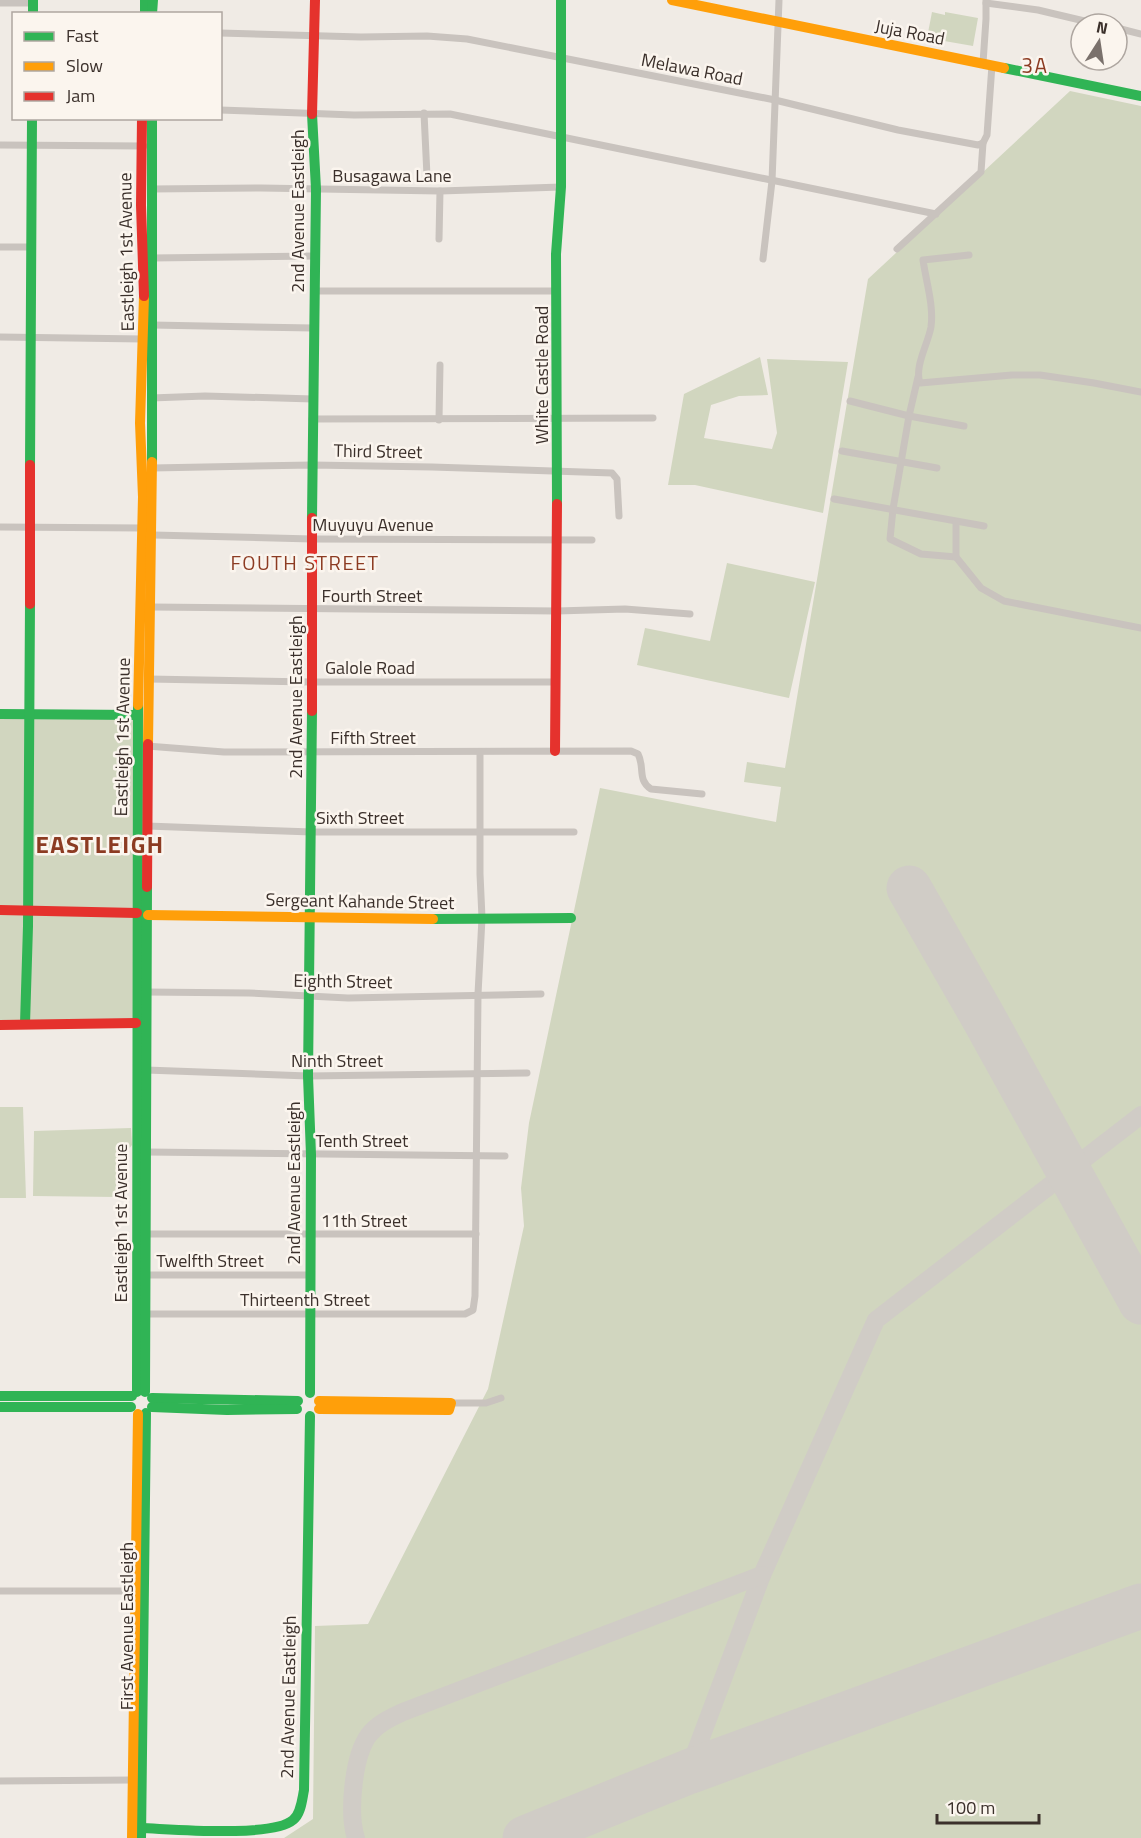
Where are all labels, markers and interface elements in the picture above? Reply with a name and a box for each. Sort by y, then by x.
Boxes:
legend [12,12,222,120]
street label: Juja Road [873,12,947,52]
north arrow [1069,12,1129,72]
text: N [1094,14,1110,40]
text: Fast [66,22,99,49]
street label: Melawa Road [639,46,745,92]
district label: 3A [1021,49,1049,81]
text: Slow [66,52,103,79]
text: Jam [66,82,95,109]
street label: 2nd Avenue Eastleigh [284,129,311,293]
street label: Busagawa Lane [332,162,452,189]
street label: Eastleigh 1st Avenue [111,172,141,332]
street label: White Castle Road [528,306,555,444]
street label: Third Street [333,437,423,465]
street label: Muyuyu Avenue [312,511,434,538]
district label: FOUTH STREET [230,547,380,578]
street label: Fourth Street [322,582,423,609]
street label: 2nd Avenue Eastleigh [282,615,309,779]
street label: Galole Road [325,654,415,681]
street label: Eastleigh 1st Avenue [107,657,137,817]
street label: Fifth Street [330,724,417,751]
street label: Sixth Street [316,804,405,831]
district label: EASTLEIGH [35,826,165,862]
street label: Sergeant Kahande Street [265,886,455,916]
street label: Eighth Street [293,967,393,995]
street label: Ninth Street [291,1047,384,1074]
street label: 2nd Avenue Eastleigh [280,1101,307,1265]
street label: Tenth Street [316,1127,409,1154]
street label: Eastleigh 1st Avenue [107,1144,134,1302]
street label: 11th Street [321,1207,408,1234]
street label: Twelfth Street [156,1247,264,1274]
street label: Thirteenth Street [240,1286,371,1313]
street label: First Avenue Eastleigh [113,1542,140,1710]
street label: 2nd Avenue Eastleigh [273,1615,303,1779]
scale bar [937,1787,1039,1825]
text: 100 m [946,1794,995,1821]

